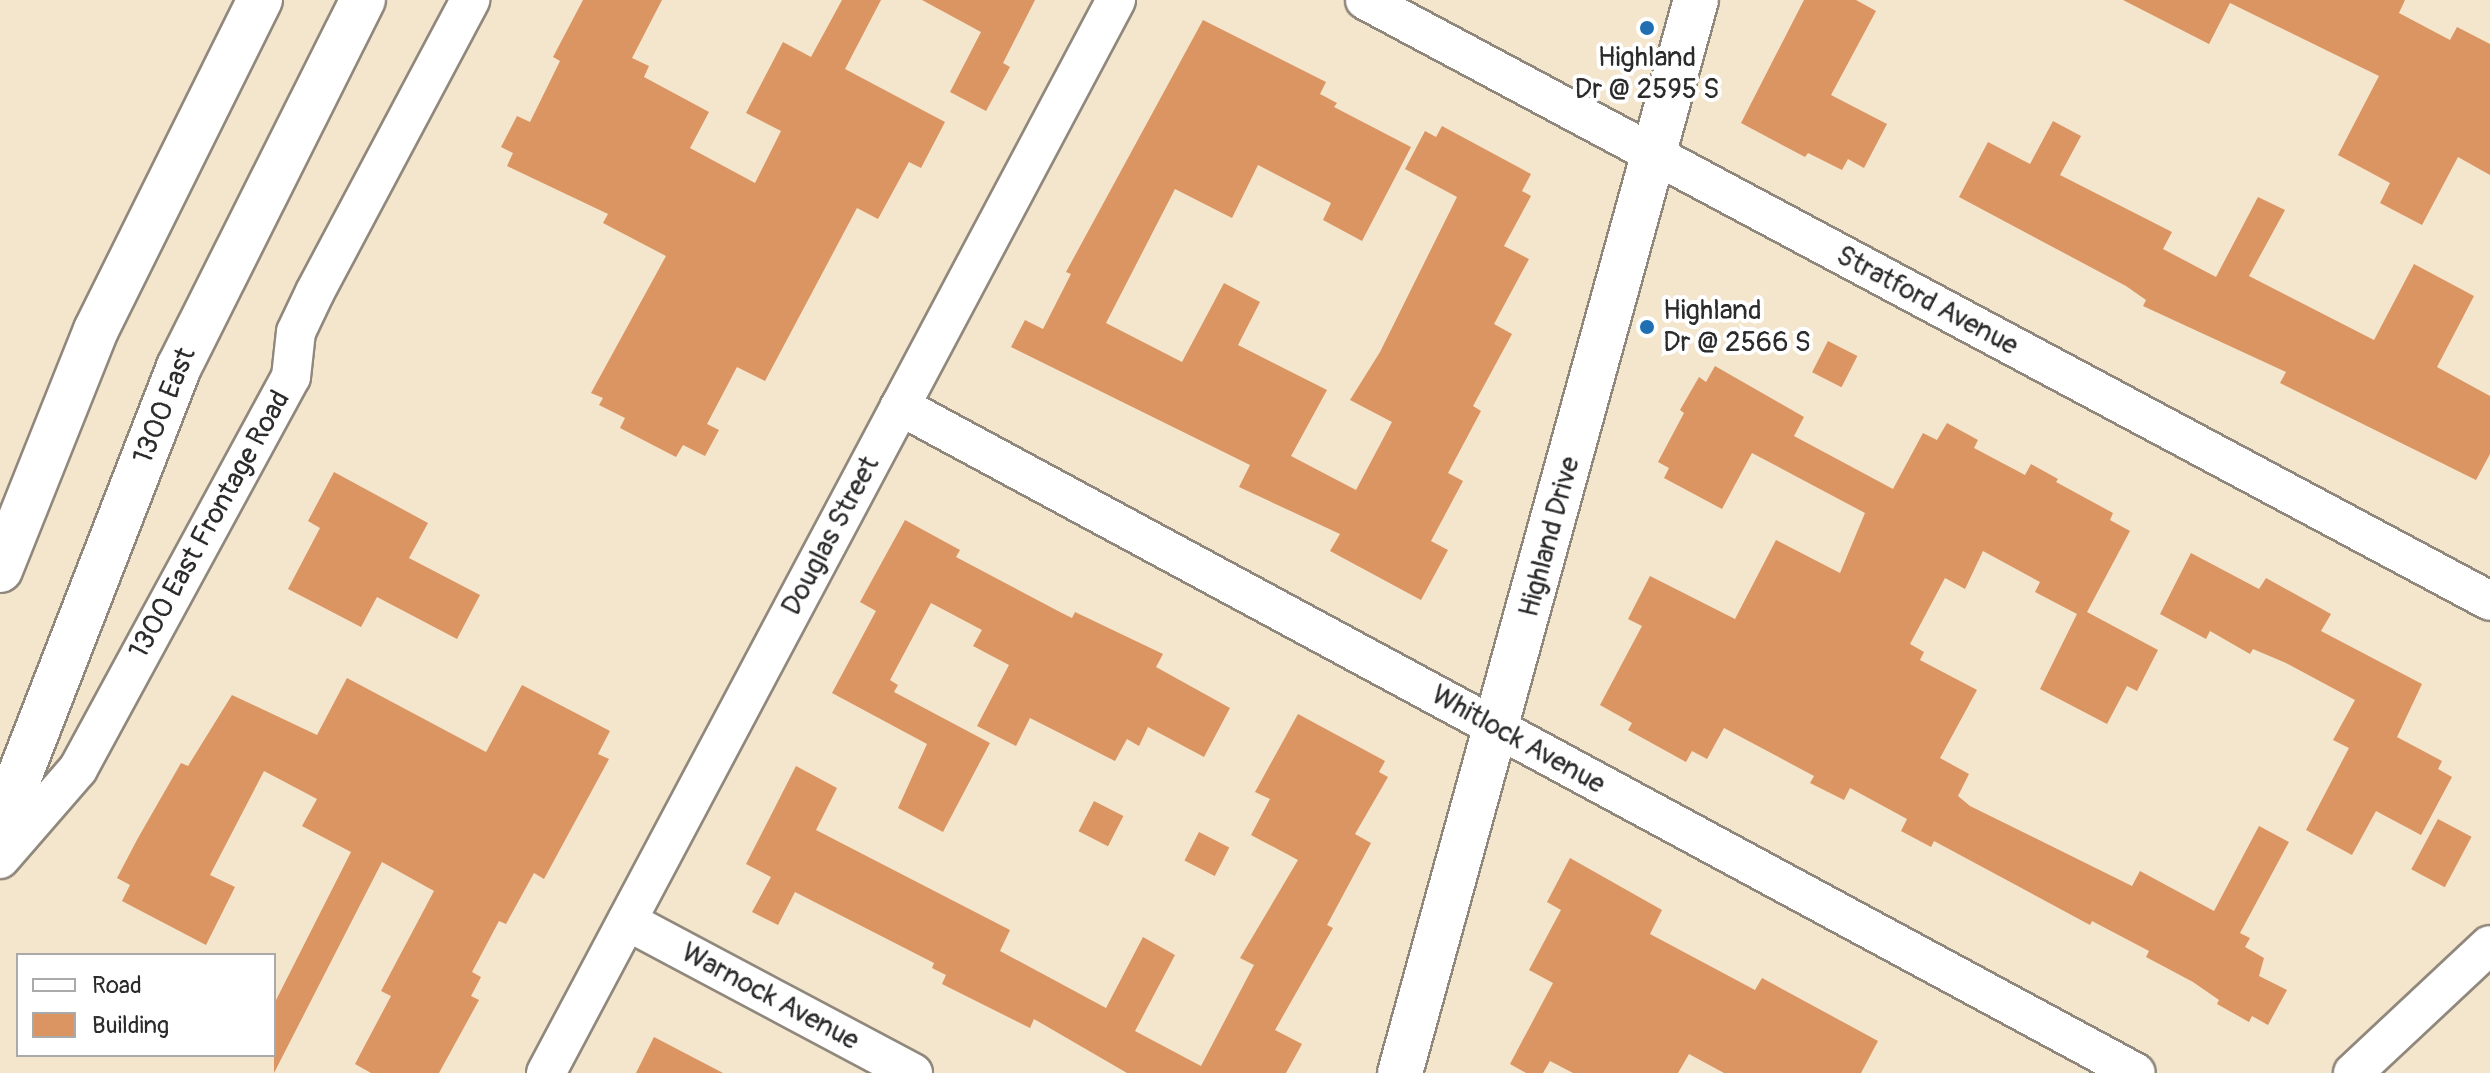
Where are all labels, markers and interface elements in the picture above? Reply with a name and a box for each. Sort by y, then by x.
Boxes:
marker: Highland Dr @ 2595 S [1638,19,1656,37]
place label: Highland Dr @ 2595 S [1575,41,1719,107]
street label: Stratford Avenue [1830,239,2024,363]
place label: Highland Dr @ 2566 S [1663,294,1811,360]
marker: Highland Dr @ 2566 S [1638,318,1656,336]
street label: 1300 East [127,343,203,469]
street label: 1300 East Frontage Road [122,385,298,665]
street label: Douglas Street [775,451,887,621]
street label: Highland Drive [1512,453,1588,621]
street label: Whitlock Avenue [1425,678,1611,802]
street label: Warnock Avenue [675,936,865,1058]
legend [16,953,276,1057]
text: Road [92,971,142,1000]
text: Building [92,1011,169,1040]

